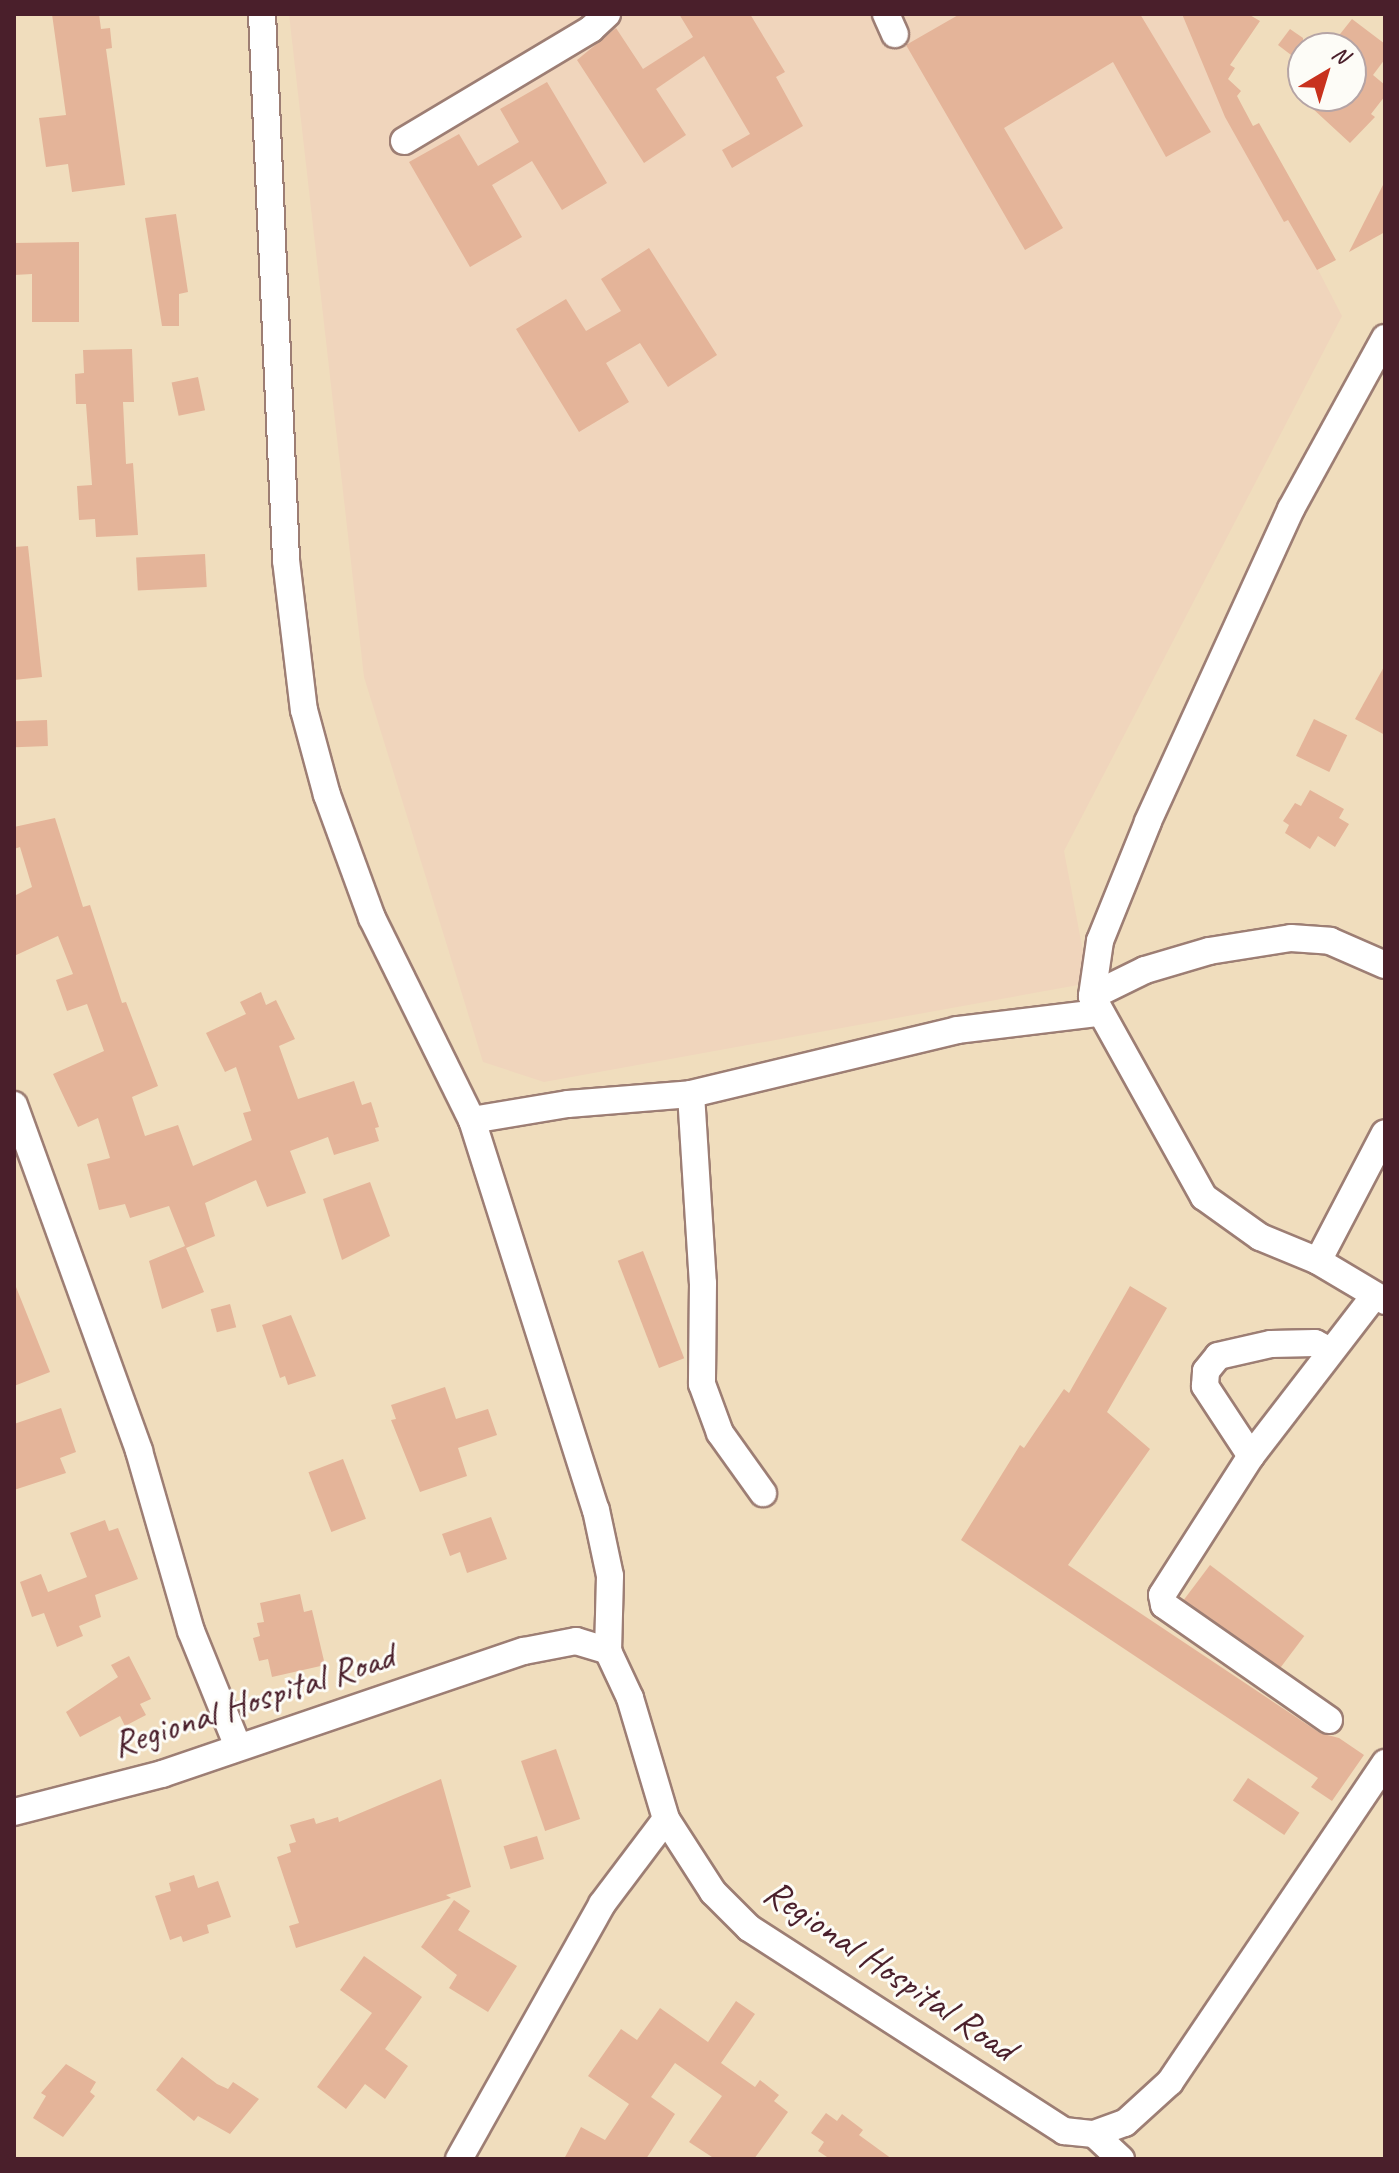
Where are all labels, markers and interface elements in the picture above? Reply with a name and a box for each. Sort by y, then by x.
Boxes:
north arrow [1287,32,1367,112]
text: N [1327,39,1355,70]
street label: Regional Hospital Road [107,1633,399,1767]
street label: Regional Hospital Road [756,1869,1024,2071]

